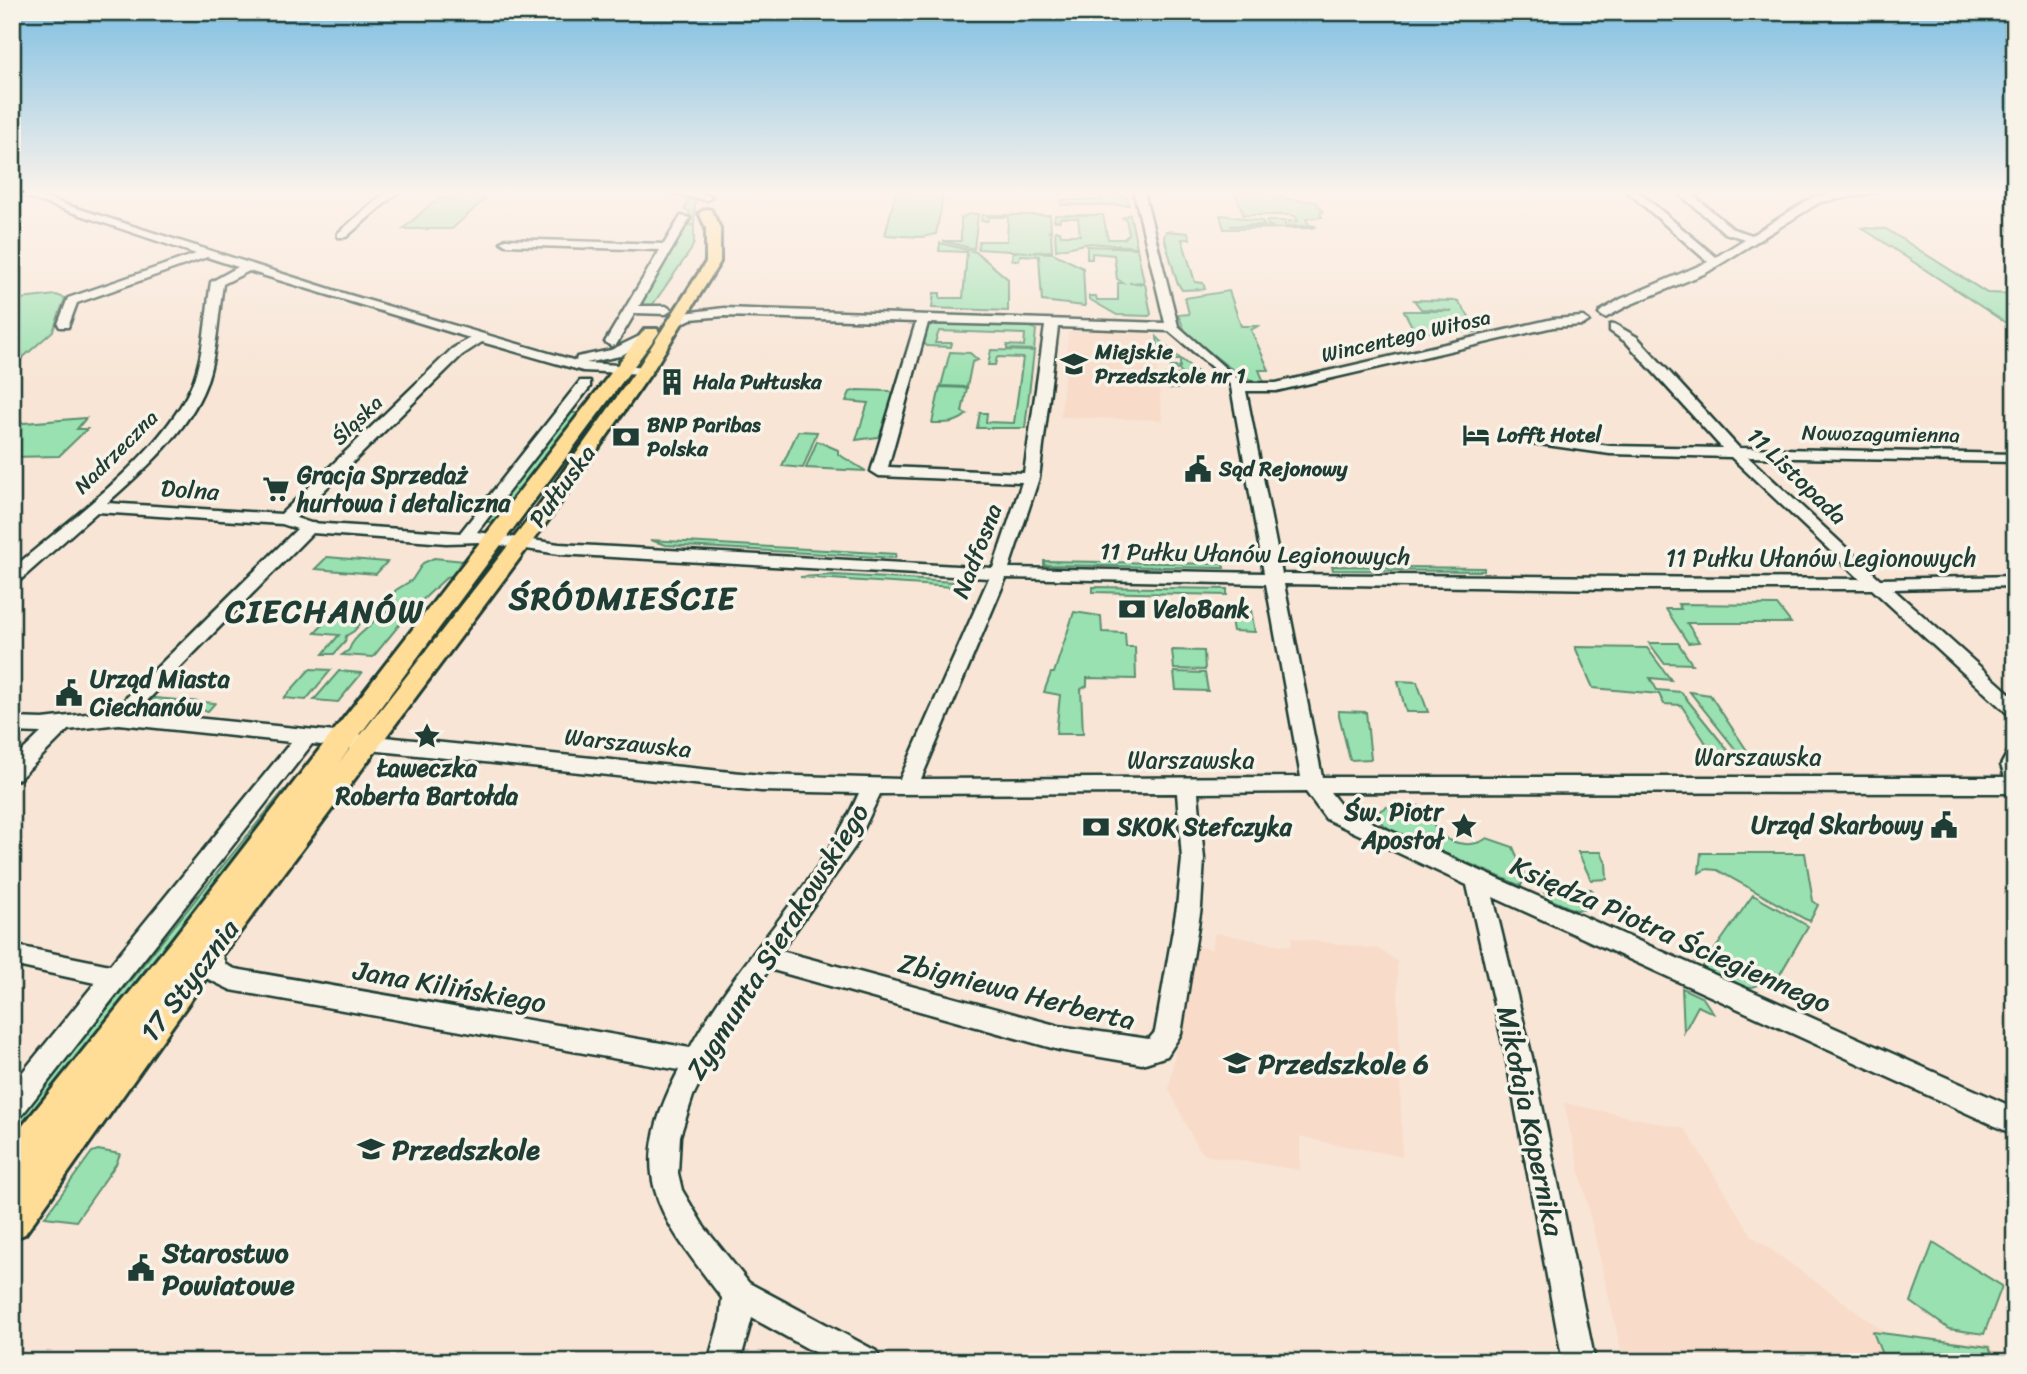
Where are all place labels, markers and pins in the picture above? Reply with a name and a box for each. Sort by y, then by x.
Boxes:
place label: Miejskie Przedszkole nr 1 [1094,333,1246,395]
school or university icon: Miejskie Przedszkole nr 1 [1059,349,1089,379]
place label: Hala Pułtuska [692,363,823,401]
building icon: Hala Pułtuska [657,367,687,397]
place label: BNP Paribas Polska [647,406,761,468]
place label: Lofft Hotel [1497,416,1602,454]
hotel icon: Lofft Hotel [1461,420,1491,450]
bank icon: BNP Paribas Polska [611,422,641,452]
place label: Sąd Rejonowy [1218,450,1349,488]
place label: Gracja Sprzedaż hurtowa i detaliczna [296,454,511,524]
public building icon: Sąd Rejonowy [1183,454,1213,484]
supermarket icon: Gracja Sprzedaż hurtowa i detaliczna [261,474,291,504]
place label: VeloBank [1153,588,1250,630]
bank icon: VeloBank [1117,594,1147,624]
place label: Urząd Miasta Ciechanów [89,658,231,728]
public building icon: Urząd Miasta Ciechanów [54,678,84,708]
place icon: Ławeczka Roberta Bartołda [412,721,442,751]
place label: Ławeczka Roberta Bartołda [335,747,519,817]
place label: Św. Piotr Apostoł [1343,791,1445,861]
place label: Urząd Skarbowy [1751,804,1924,846]
place label: SKOK Stefczyka [1116,806,1293,848]
public building icon: Urząd Skarbowy [1929,810,1959,840]
place icon: Św. Piotr Apostoł [1449,811,1479,841]
bank icon: SKOK Stefczyka [1081,812,1111,842]
place label: Przedszkole 6 [1258,1039,1429,1088]
school or university icon: Przedszkole 6 [1222,1048,1252,1078]
place label: Przedszkole [392,1125,540,1174]
school or university icon: Przedszkole [356,1134,386,1164]
place label: Starostwo Powiatowe [161,1228,295,1309]
public building icon: Starostwo Powiatowe [126,1253,156,1283]

